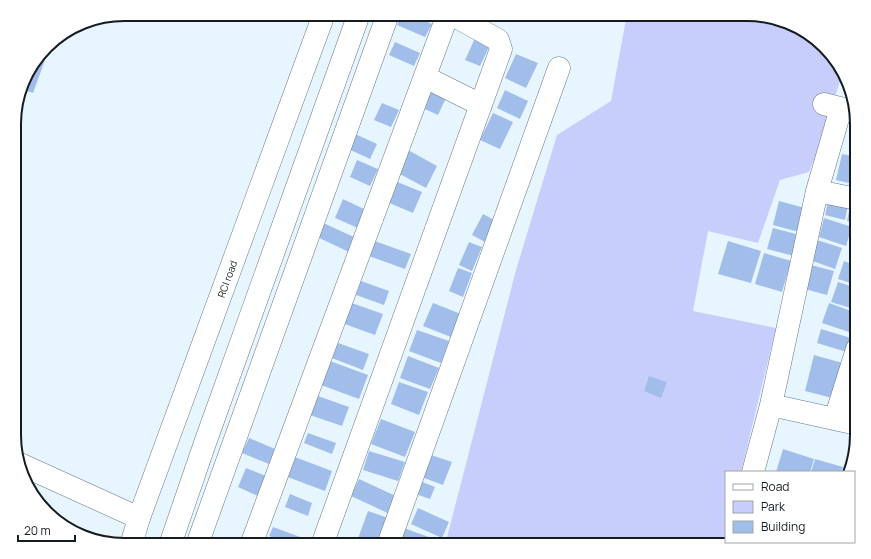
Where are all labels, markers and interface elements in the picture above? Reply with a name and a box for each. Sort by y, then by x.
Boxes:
street label: RCI road [214,258,240,300]
legend [725,471,855,543]
text: Road [761,478,789,495]
text: Park [761,498,786,515]
scale bar [18,517,75,543]
text: Building [761,518,805,535]
text: 20 m [24,522,51,539]

